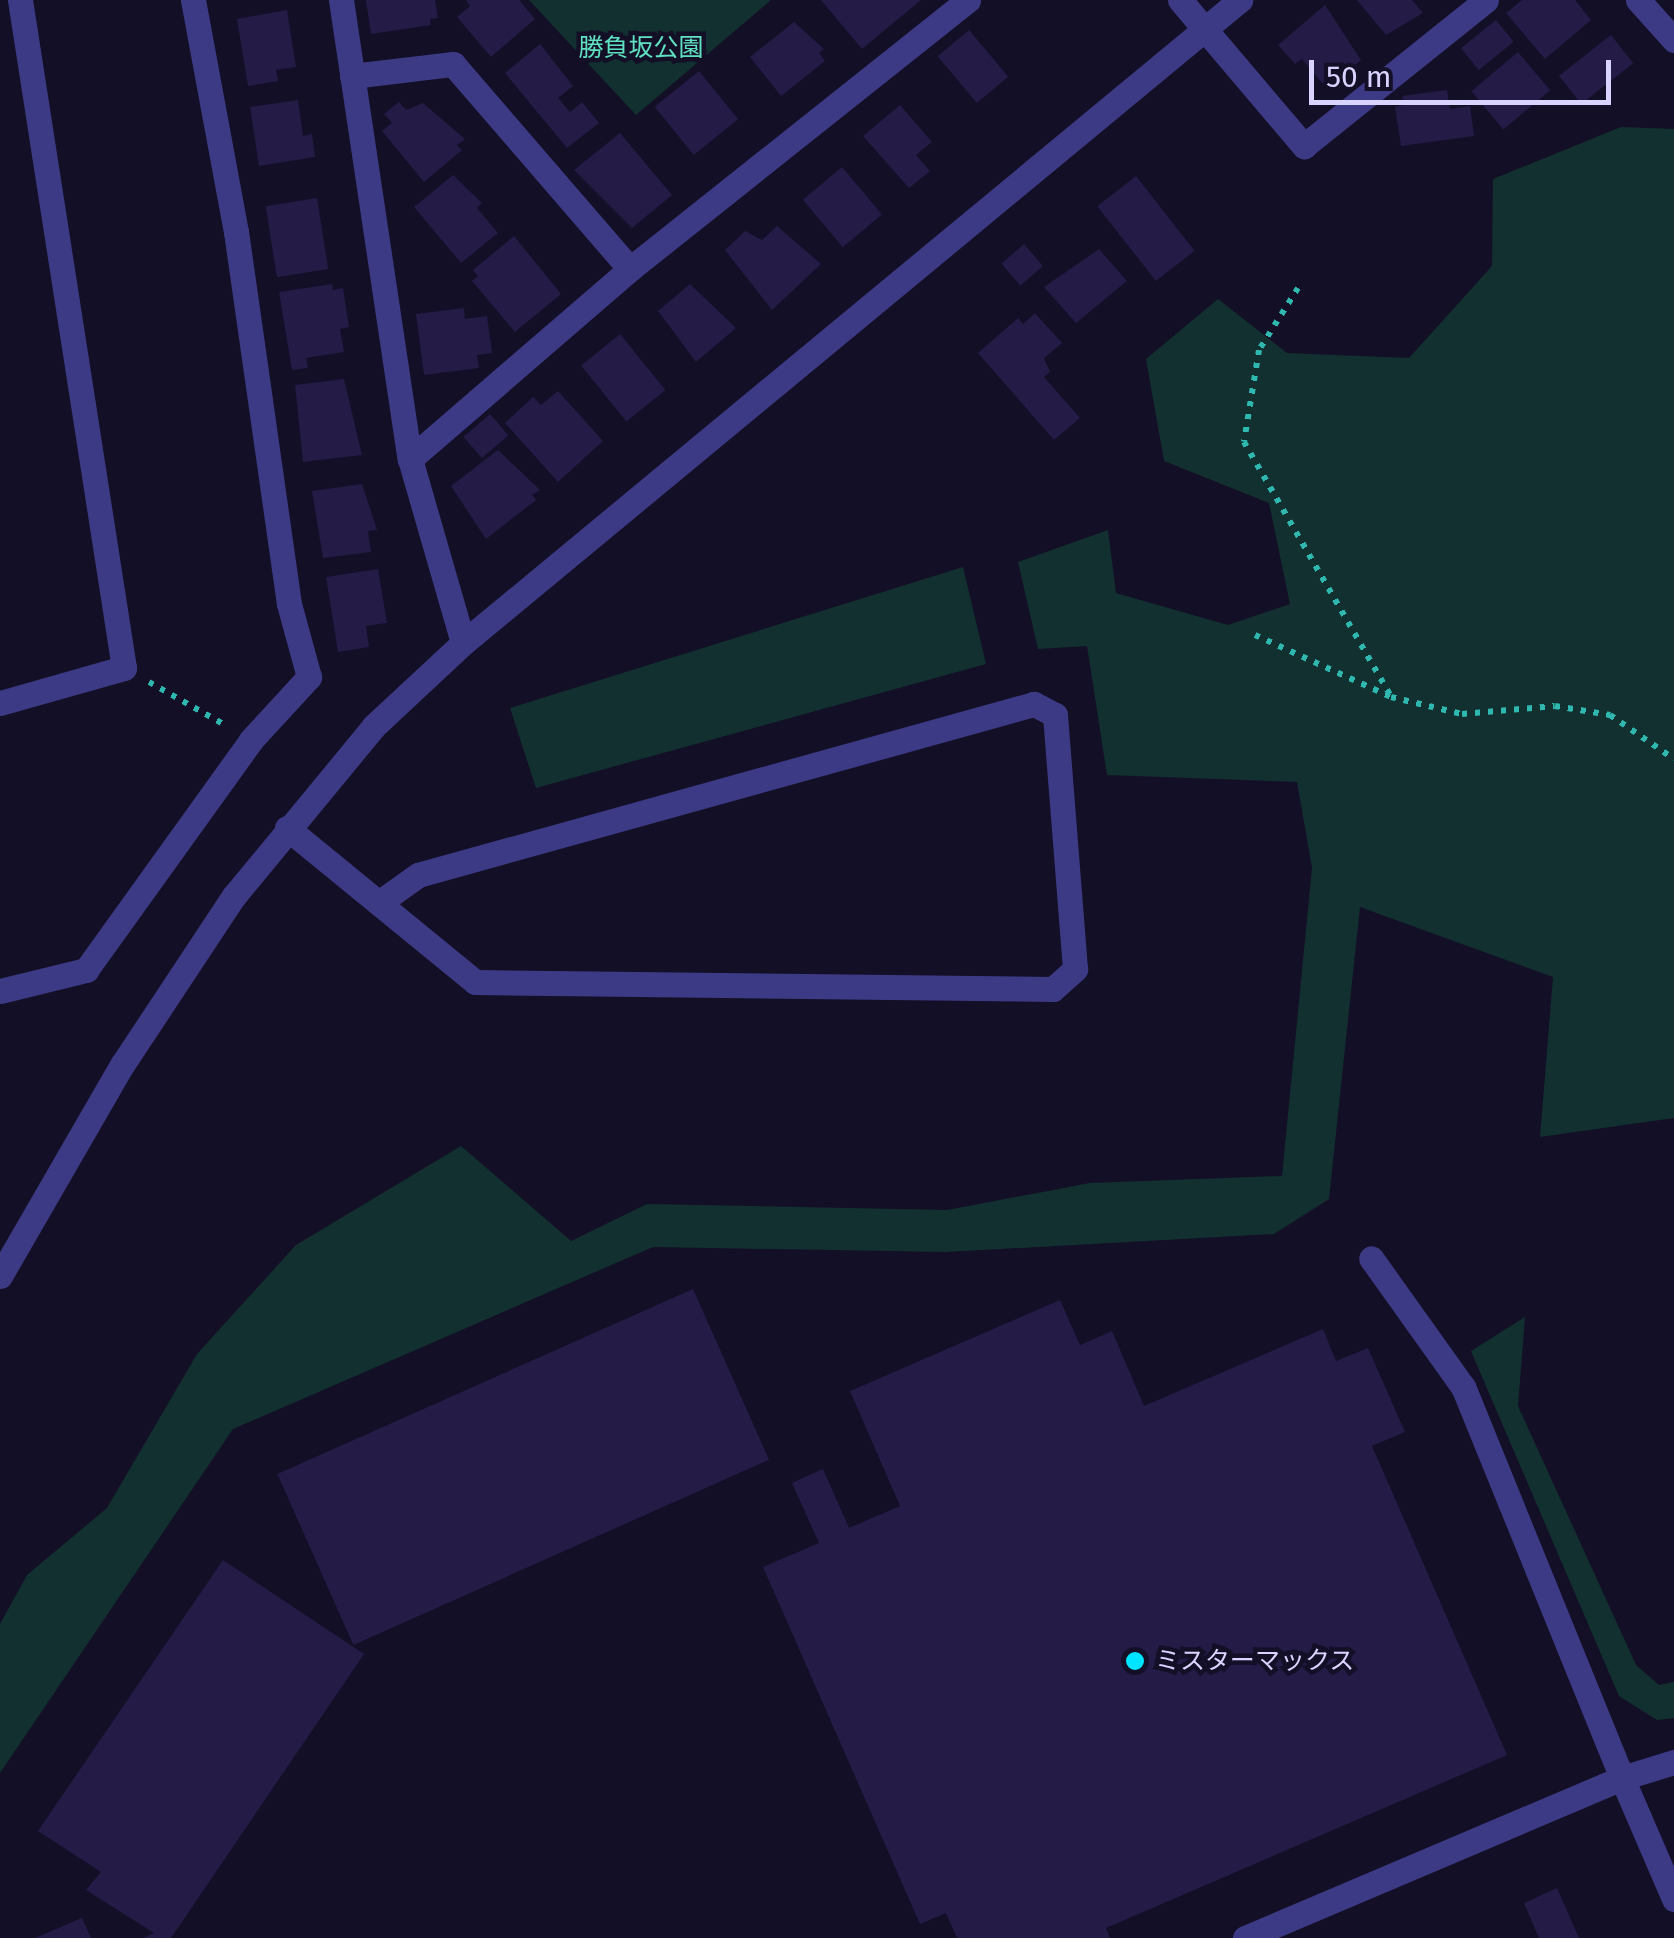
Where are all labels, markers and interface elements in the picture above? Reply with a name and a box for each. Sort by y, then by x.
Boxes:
park label: 勝負坂公園 [579,33,703,63]
scale bar [1314,40,1616,102]
text: 50 m [1326,59,1391,95]
place label: ミスターマックス [1155,1646,1355,1676]
marker: ミスターマックス [1124,1650,1146,1672]

